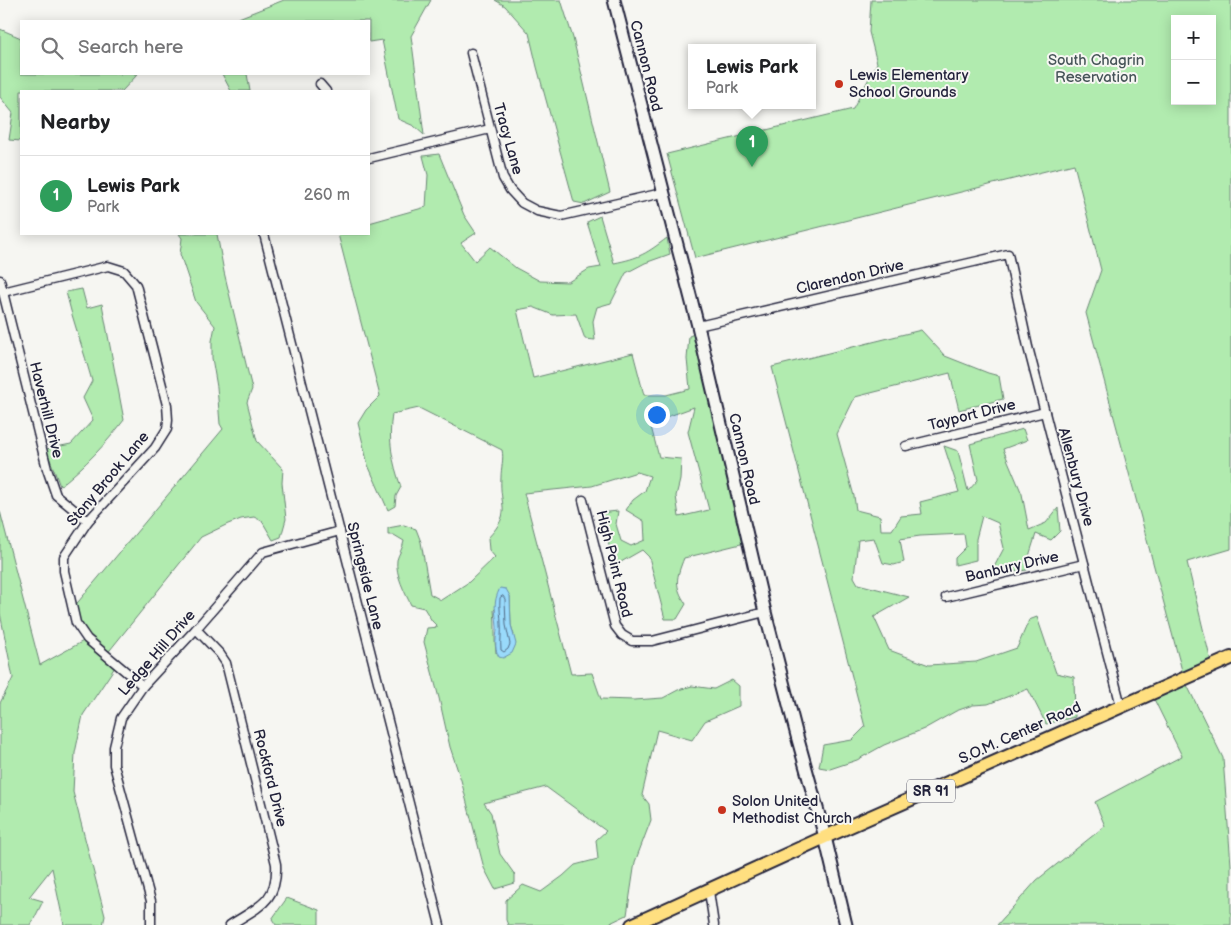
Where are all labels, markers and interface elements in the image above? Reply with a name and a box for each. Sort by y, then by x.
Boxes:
map controls [1171,15,1216,105]
button: + [1171,15,1216,60]
street label: Cannon Road [625,18,667,114]
search box [20,20,370,75]
icon: search [38,34,66,62]
text: Search here [78,36,183,59]
popup [688,44,816,109]
park label: South Chagrin Reservation [1048,51,1144,87]
text: Lewis Park [706,56,798,79]
button: − [1171,60,1216,105]
place label: Lewis Elementary School Grounds [849,66,969,102]
marker: Lewis Elementary School Grounds [833,78,845,90]
text: Park [706,79,738,98]
street label: Tracy Lane [489,101,527,177]
text: Nearby [40,110,110,135]
pin: 1 [736,126,768,167]
text: Lewis Park [87,175,180,198]
text: 1 [53,186,59,205]
text: 260 m [304,186,350,205]
text: Park [87,198,119,217]
street label: Clarendon Drive [794,255,906,299]
street label: Haverhill Drive [25,360,67,460]
street label: Tayport Drive [926,395,1018,435]
your location [644,402,670,428]
street label: Cannon Road [724,411,764,507]
street label: Allenbury Drive [1054,426,1098,528]
street label: Stony Brook Lane [63,428,153,530]
street label: High Point Road [592,508,636,620]
street label: Springside Lane [342,520,388,632]
street label: Banbury Drive [963,547,1061,587]
street label: Ledge Hill Drive [114,606,200,700]
street label: S.O.M. Center Road [956,697,1084,769]
street label: Rockford Drive [249,727,291,829]
road number: SR 91 [907,779,955,802]
place label: Solon United Methodist Church [732,792,852,828]
marker: Solon United Methodist Church [716,804,728,816]

